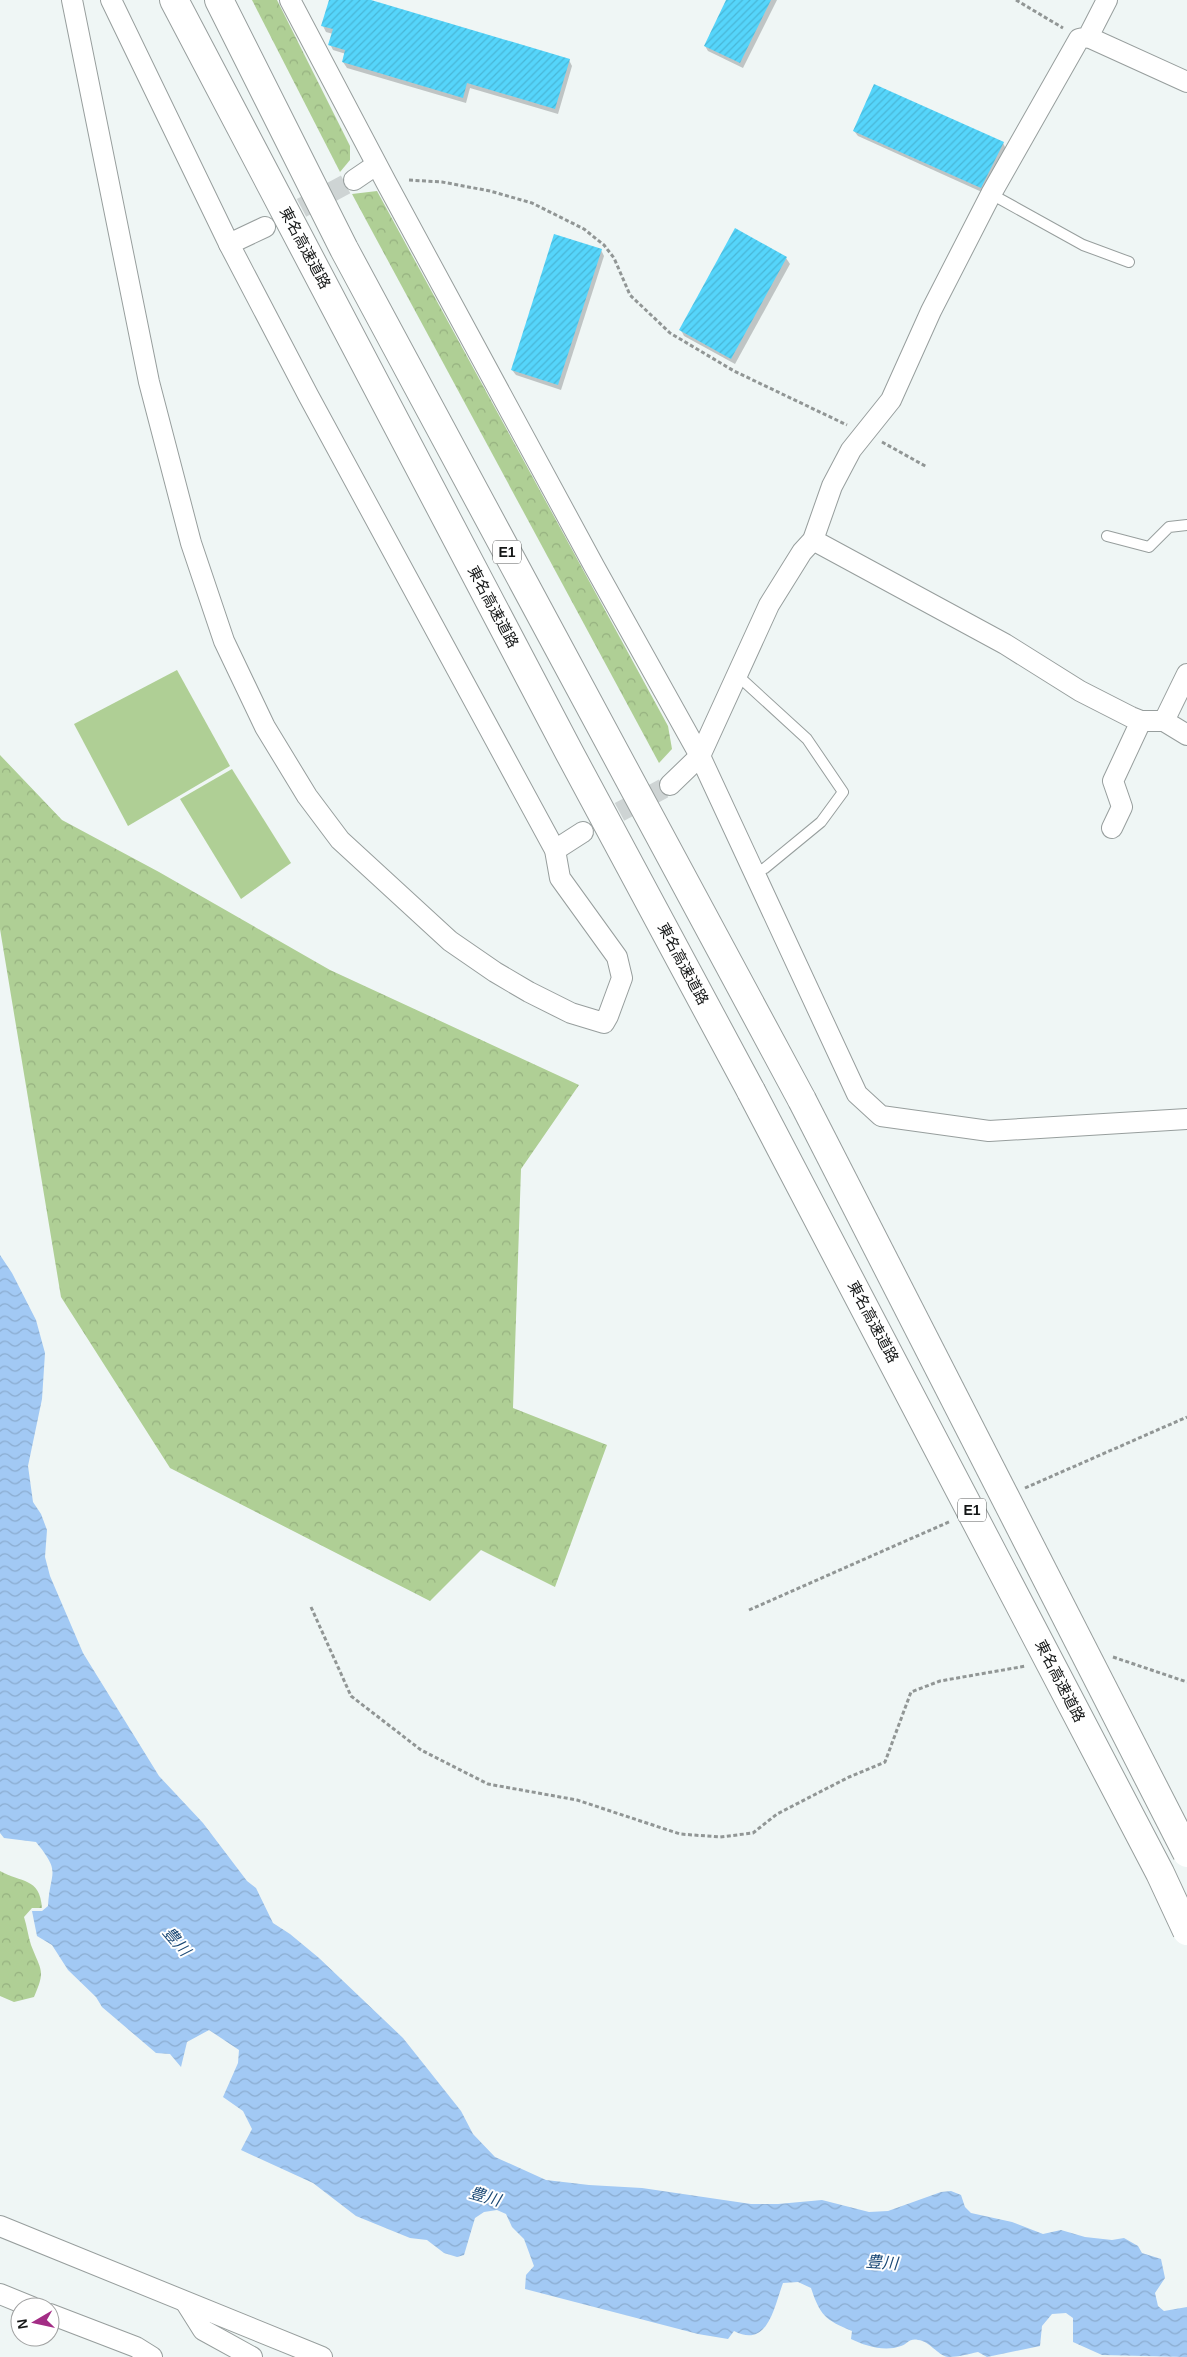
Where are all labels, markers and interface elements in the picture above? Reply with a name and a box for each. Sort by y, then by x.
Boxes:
street label: 東名高速道路 [277,204,334,291]
road number: E1 [493,540,521,564]
street label: 東名高速道路 [465,563,522,650]
street label: 東名高速道路 [655,920,712,1007]
street label: 東名高速道路 [845,1278,902,1365]
road number: E1 [958,1498,986,1522]
street label: 東名高速道路 [1032,1637,1088,1725]
water label: 豊川 [160,1924,195,1960]
water label: 豊川 [467,2184,505,2210]
water label: 豊川 [865,2253,901,2272]
north arrow [10,2297,60,2347]
text: N [13,2318,31,2330]

